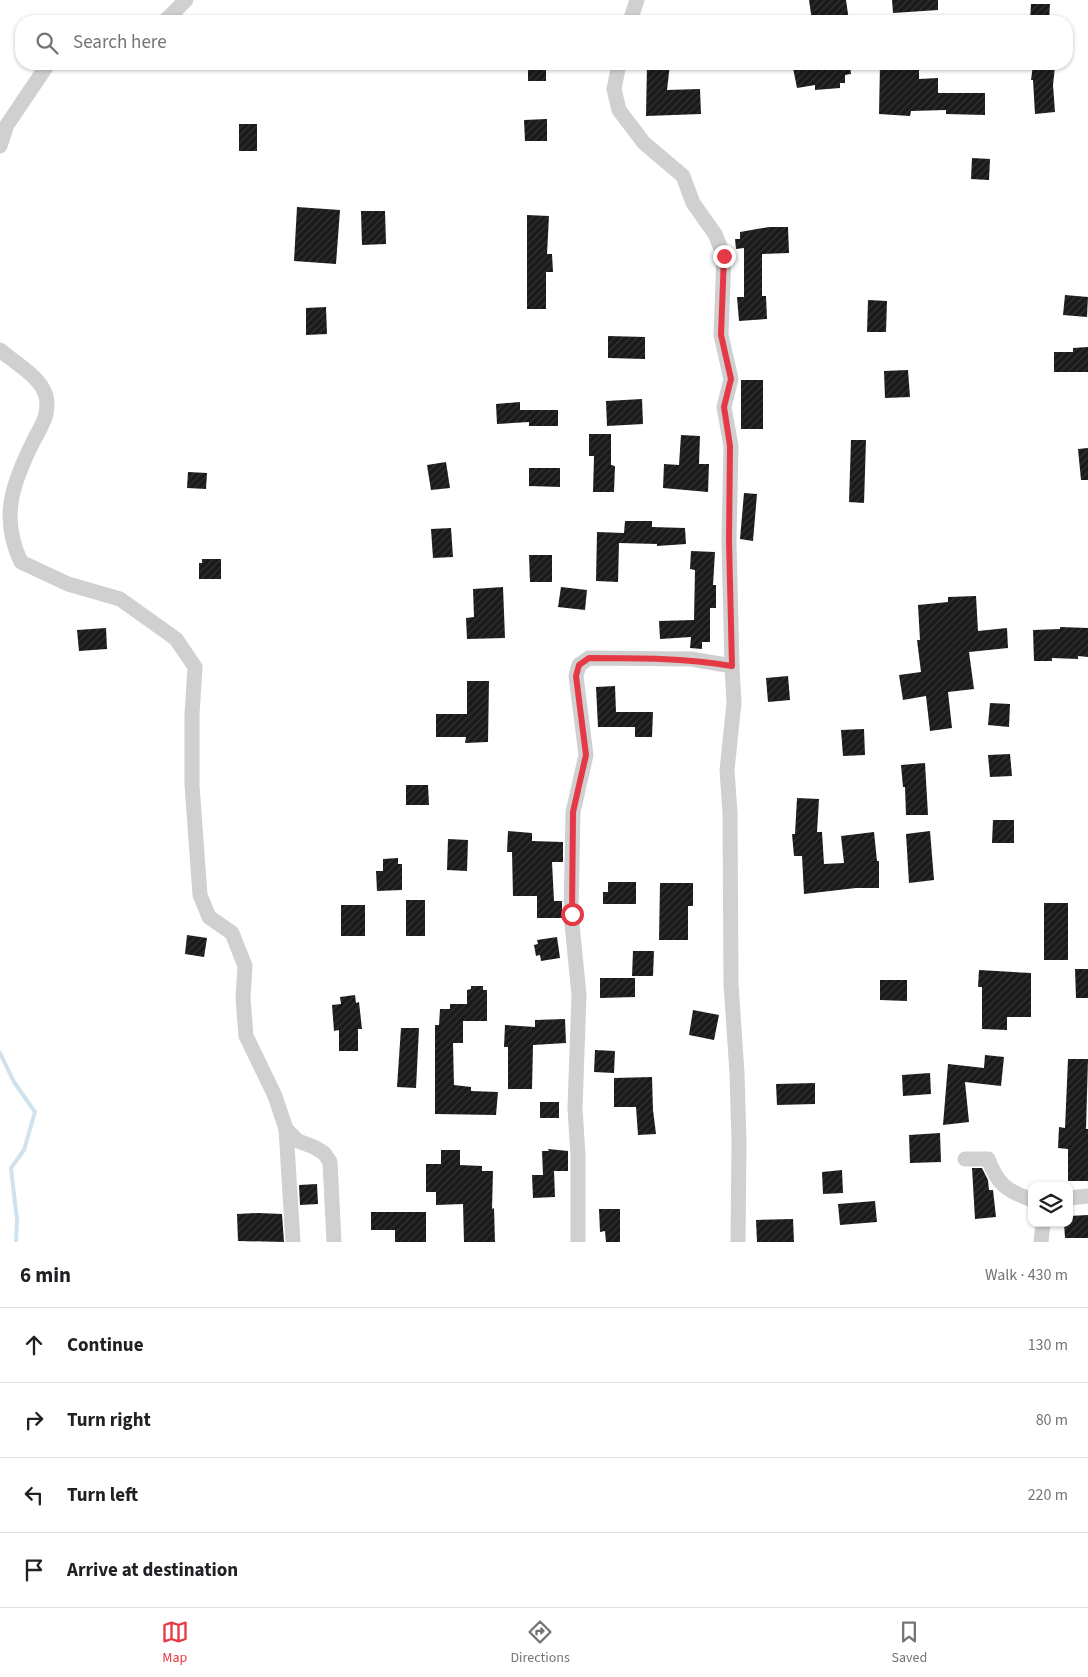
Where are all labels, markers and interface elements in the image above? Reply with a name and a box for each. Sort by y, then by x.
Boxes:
search box [15,15,1073,70]
icon: search [33,29,61,57]
text: Search here [73,29,167,56]
route end [713,245,736,268]
route start [561,903,584,926]
map controls [1028,1182,1073,1227]
button: layers [1028,1182,1073,1227]
text: 6 min [20,1260,71,1290]
text: Walk · 430 m [985,1264,1068,1286]
icon: ahead [20,1331,48,1359]
text: Continue [67,1332,144,1359]
text: 130 m [1028,1334,1068,1356]
icon: right [20,1406,48,1434]
text: Turn right [67,1407,151,1434]
text: 80 m [1036,1409,1068,1431]
icon: left [20,1481,48,1509]
text: Turn left [67,1482,138,1509]
text: 220 m [1028,1484,1068,1506]
icon: arrive [20,1556,48,1584]
text: Arrive at destination [67,1557,238,1584]
tab: Map [161,1618,189,1668]
tab: Directions [511,1618,570,1668]
tab: Saved [891,1618,927,1668]

